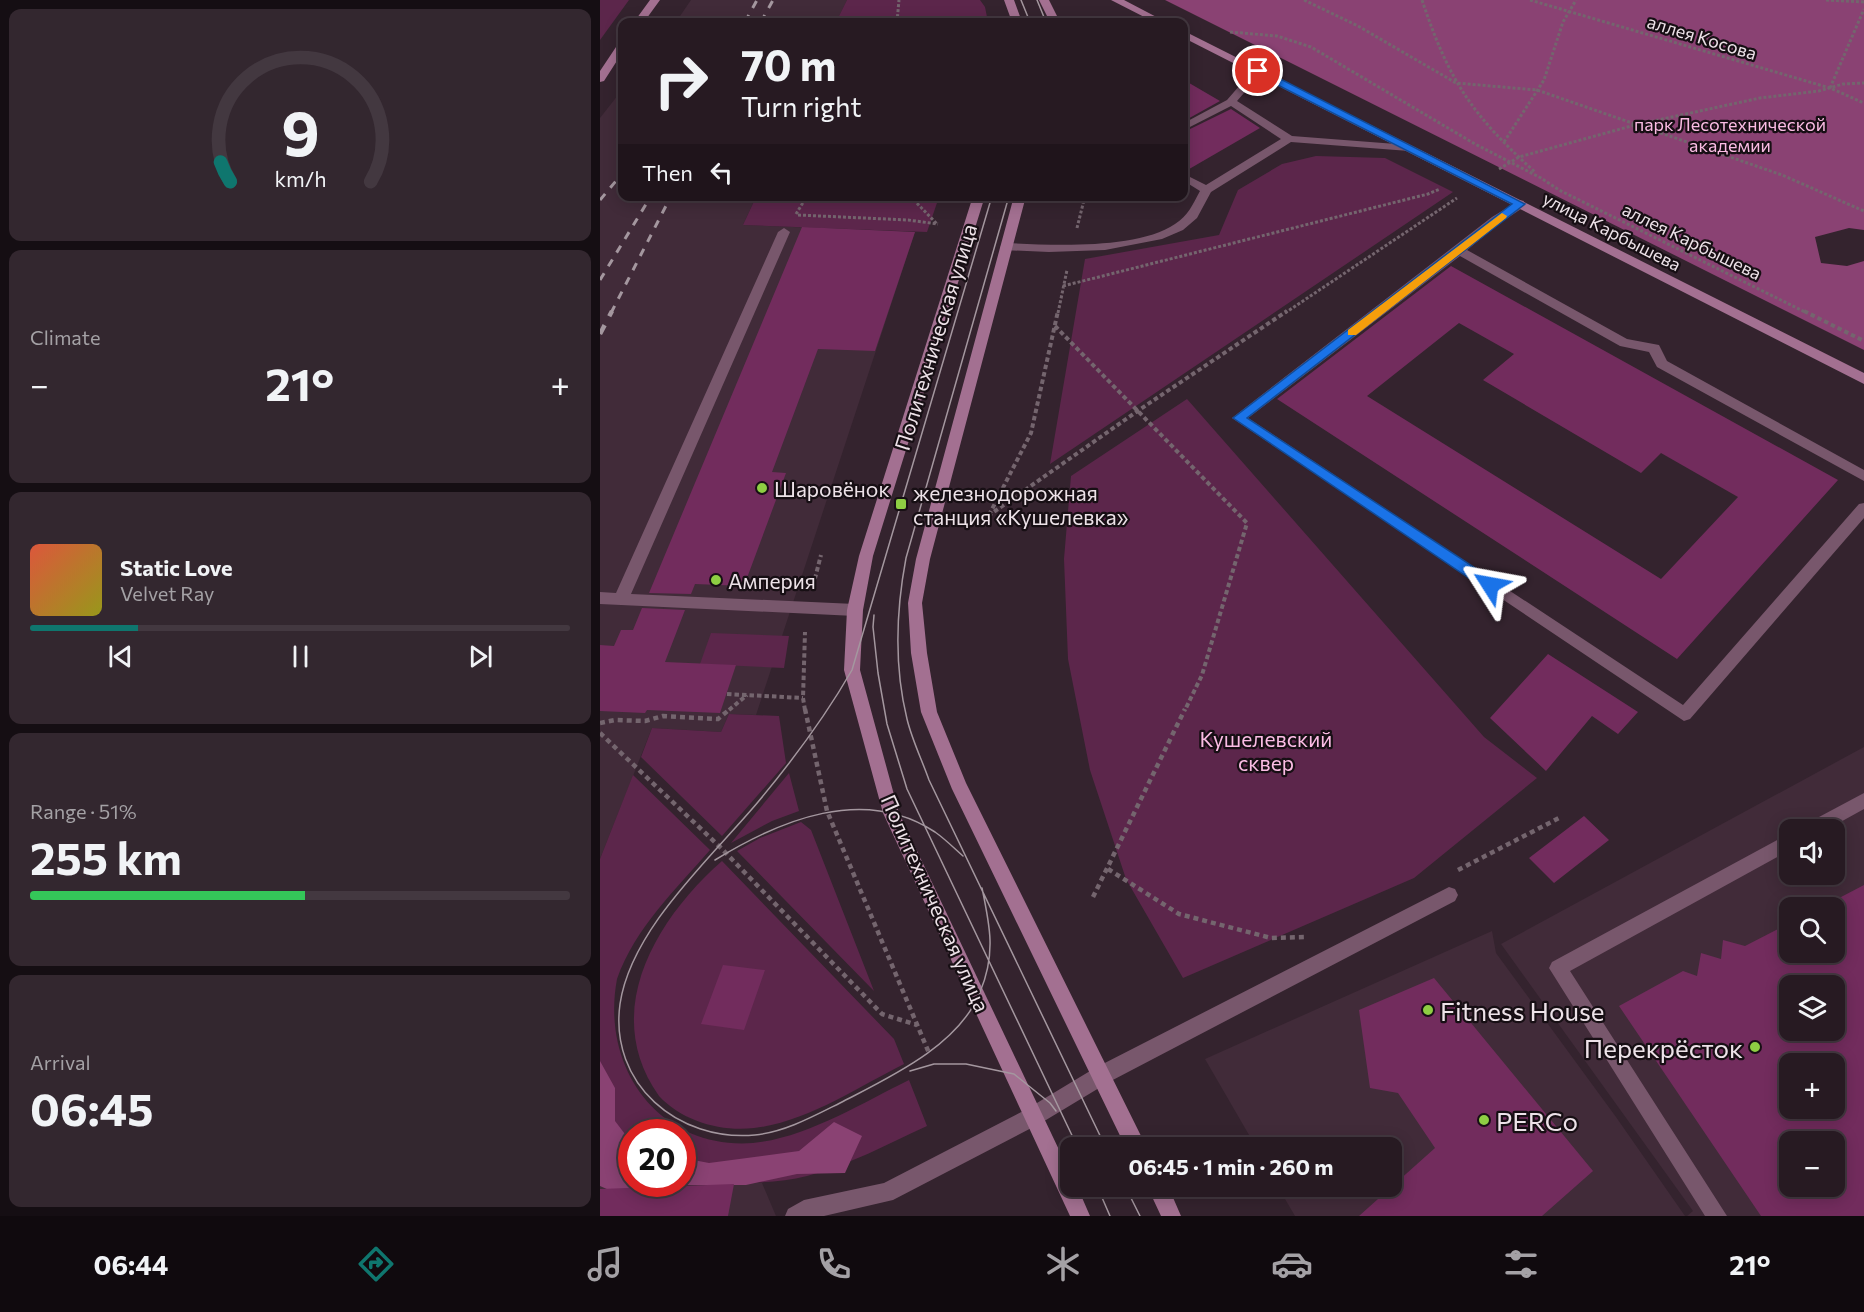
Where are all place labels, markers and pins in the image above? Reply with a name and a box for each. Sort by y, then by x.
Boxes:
pin [1232,45,1283,96]
place label: Шаровёнок [774,476,890,501]
place label: железнодорожная станция «Кушелевка» [913,480,1129,529]
marker: Шаровёнок [755,481,769,495]
marker: железнодорожная станция «Кушелевка» [894,497,908,511]
place label: Амперия [728,568,816,593]
marker: Амперия [709,573,723,587]
place label: Fitness House [1440,995,1605,1026]
marker: Fitness House [1421,1003,1435,1017]
place label: Перекрёсток [1584,1032,1743,1063]
marker: Перекрёсток [1748,1040,1762,1054]
place label: PERCo [1496,1105,1578,1136]
marker: PERCo [1477,1113,1491,1127]

